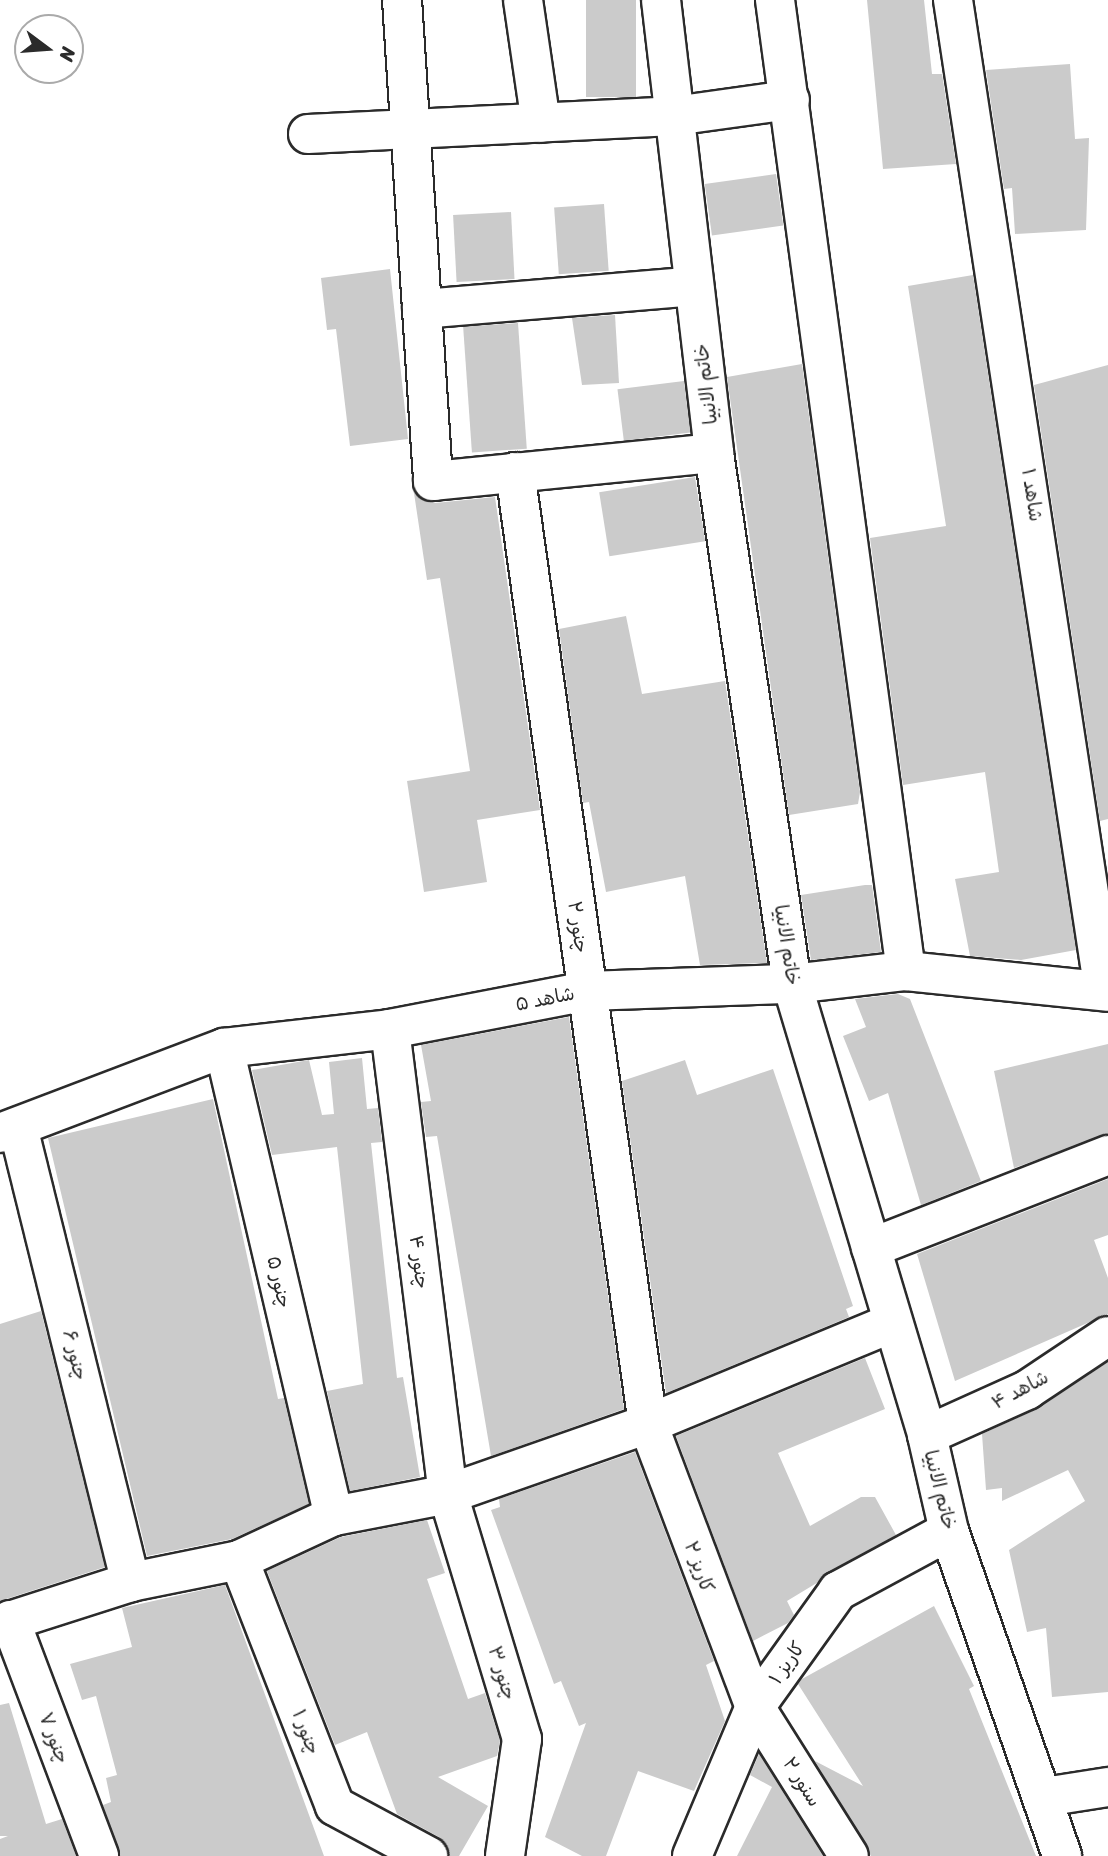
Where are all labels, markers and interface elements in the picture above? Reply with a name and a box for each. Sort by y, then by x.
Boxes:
north arrow [14,14,84,84]
text: N [50,43,85,65]
street label: خاتم الانبیا [690,342,722,426]
street label: شاهد ۱ [1017,467,1047,523]
street label: چنور ۲ [563,900,593,954]
street label: خاتم الانبیا [769,903,805,987]
street label: شاهد ۵ [513,982,577,1016]
street label: چنور ۴ [404,1234,434,1290]
street label: چنور ۵ [262,1254,296,1310]
street label: چنور ۶ [58,1328,92,1382]
street label: شاهد ۴ [988,1366,1052,1414]
street label: خاتم الانبیا [919,1448,961,1532]
street label: کاریز ۲ [679,1538,719,1596]
street label: کاریز ۱ [764,1637,810,1689]
street label: چنور ۳ [483,1643,521,1703]
street label: چنور ۱ [287,1706,325,1758]
street label: چنور ۷ [34,1709,74,1767]
street label: سنور ۲ [778,1753,826,1811]

